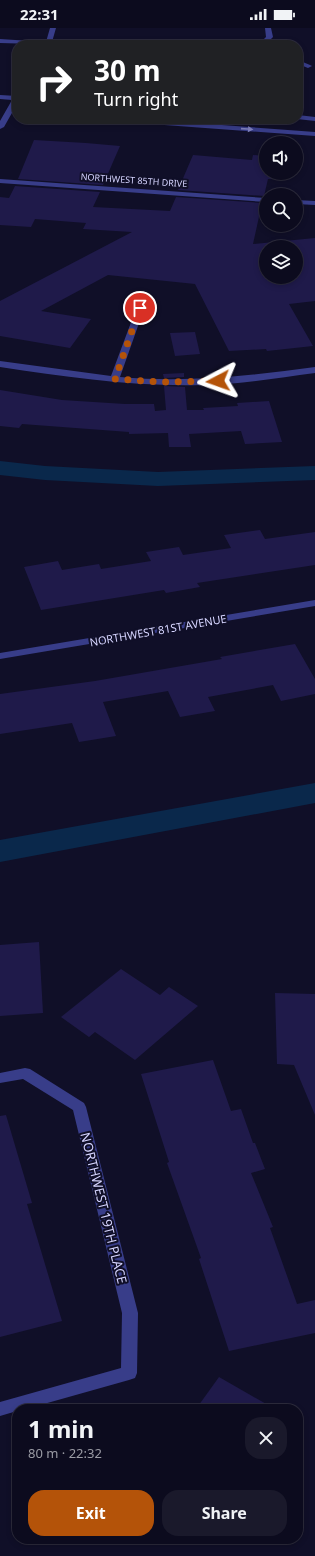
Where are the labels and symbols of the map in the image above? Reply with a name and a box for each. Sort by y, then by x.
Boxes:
one-way arrow [241,125,253,132]
street label: NORTHWEST 85TH DRIVE [80,170,188,190]
pin [123,291,157,325]
position arrow [197,360,239,402]
street label: NORTHWEST 81ST AVENUE [88,611,228,649]
street label: NORTHWEST 19TH PLACE [76,1130,132,1286]

